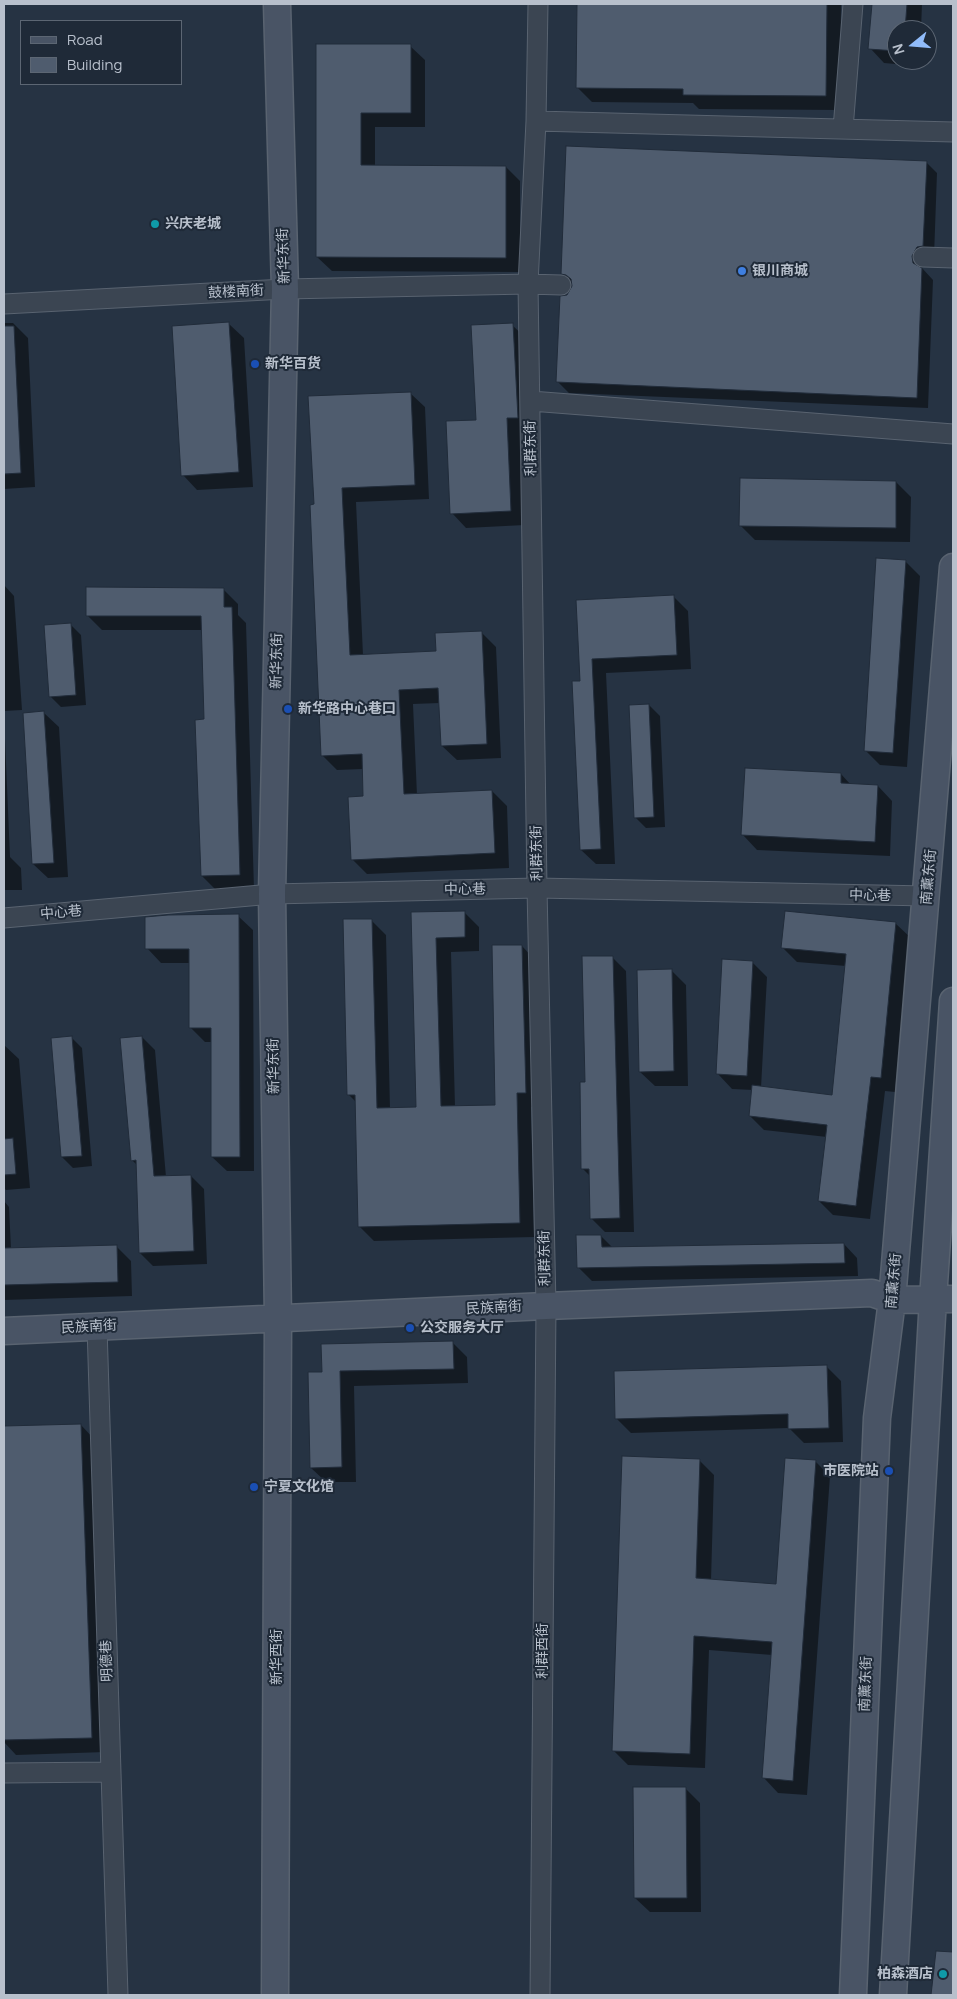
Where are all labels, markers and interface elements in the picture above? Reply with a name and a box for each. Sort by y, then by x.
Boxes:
legend [20,20,182,85]
north arrow [887,20,937,70]
text: Road [67,29,103,50]
text: N [888,42,909,57]
text: Building [67,54,122,75]
place label: 兴庆老城 [165,216,221,232]
marker: 兴庆老城 [149,218,161,230]
street label: 新华东街 [275,228,293,284]
place label: 银川商城 [752,263,808,279]
marker: 银川商城 [736,265,748,277]
street label: 鼓楼南街 [208,282,264,302]
place label: 新华百货 [265,356,321,372]
marker: 新华百货 [249,358,261,370]
street label: 利群东街 [522,420,540,476]
street label: 新华东街 [268,633,286,689]
place label: 新华路中心巷口 [298,701,396,717]
marker: 新华路中心巷口 [282,703,294,715]
street label: 利群东街 [528,825,546,881]
street label: 南薰东街 [918,848,940,906]
street label: 中心巷 [444,881,486,899]
street label: 中心巷 [849,887,891,905]
street label: 中心巷 [39,903,83,923]
street label: 新华东街 [265,1038,283,1094]
street label: 利群东街 [536,1230,554,1286]
street label: 南薰东街 [883,1252,905,1310]
street label: 民族南街 [466,1298,522,1318]
street label: 民族南街 [61,1317,117,1337]
place label: 公交服务大厅 [420,1320,504,1336]
marker: 公交服务大厅 [404,1322,416,1334]
place label: 市医院站 [823,1463,879,1479]
marker: 市医院站 [883,1465,895,1477]
place label: 宁夏文化馆 [264,1479,334,1495]
marker: 宁夏文化馆 [248,1481,260,1493]
street label: 利群西街 [535,1623,551,1679]
street label: 新华西街 [269,1629,285,1685]
street label: 明德巷 [98,1640,116,1682]
street label: 南薰东街 [857,1656,875,1712]
place label: 柏森酒店 [877,1966,933,1982]
marker: 柏森酒店 [937,1968,949,1980]

